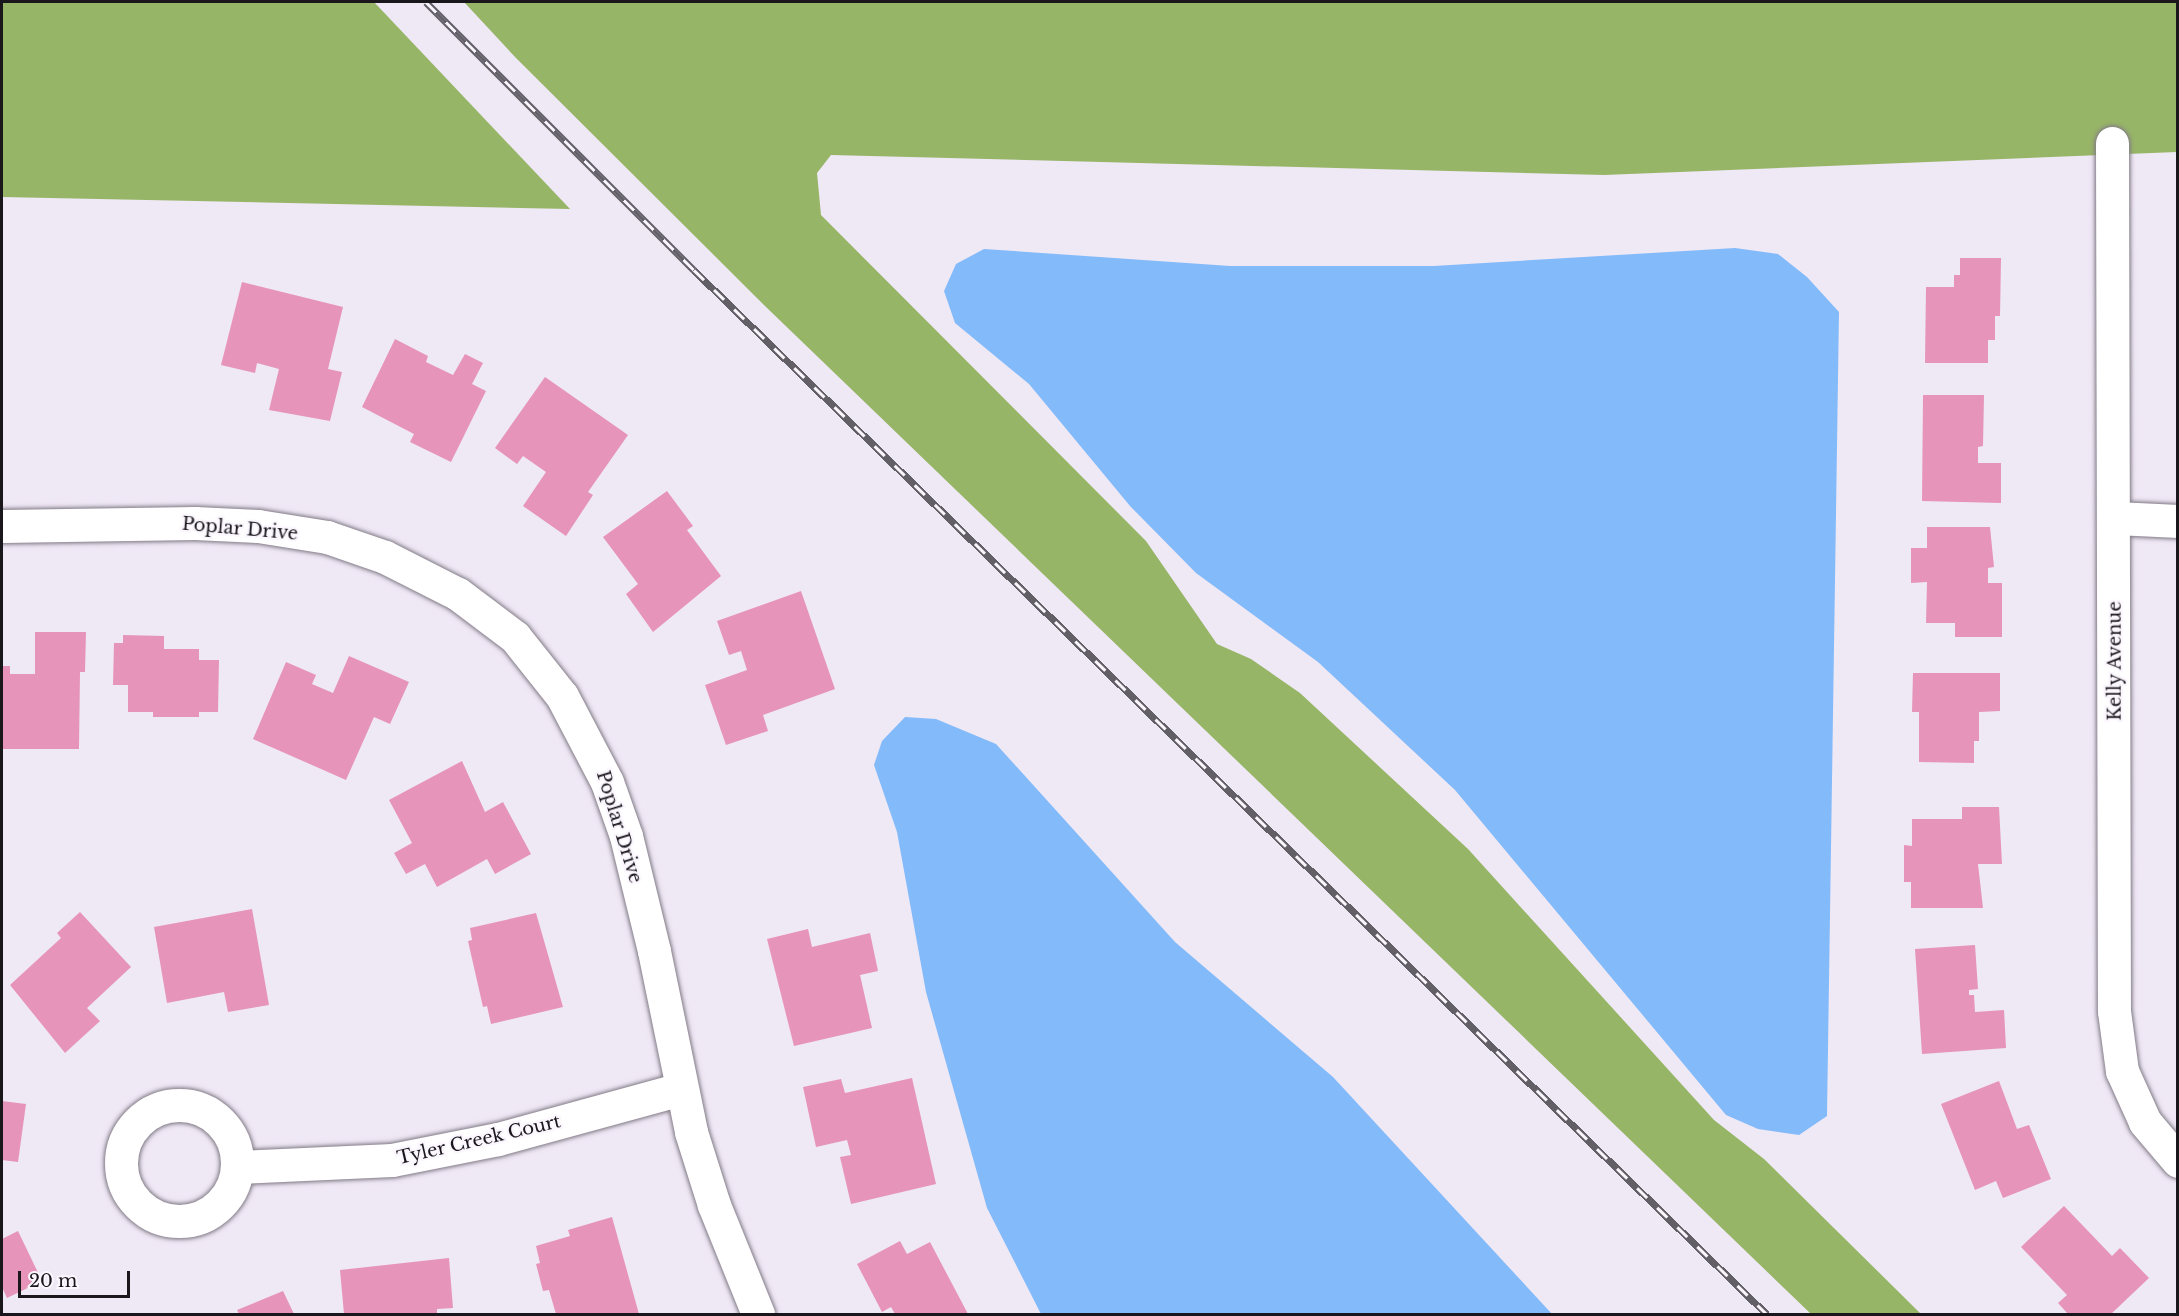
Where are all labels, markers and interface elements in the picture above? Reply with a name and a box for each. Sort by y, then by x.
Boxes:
street label: Poplar Drive [181,513,299,545]
street label: Kelly Avenue [2104,601,2126,721]
street label: Poplar Drive [592,768,646,886]
street label: Tyler Creek Court [395,1111,563,1169]
scale bar [21,1259,134,1297]
text: 20 m [29,1270,77,1292]

